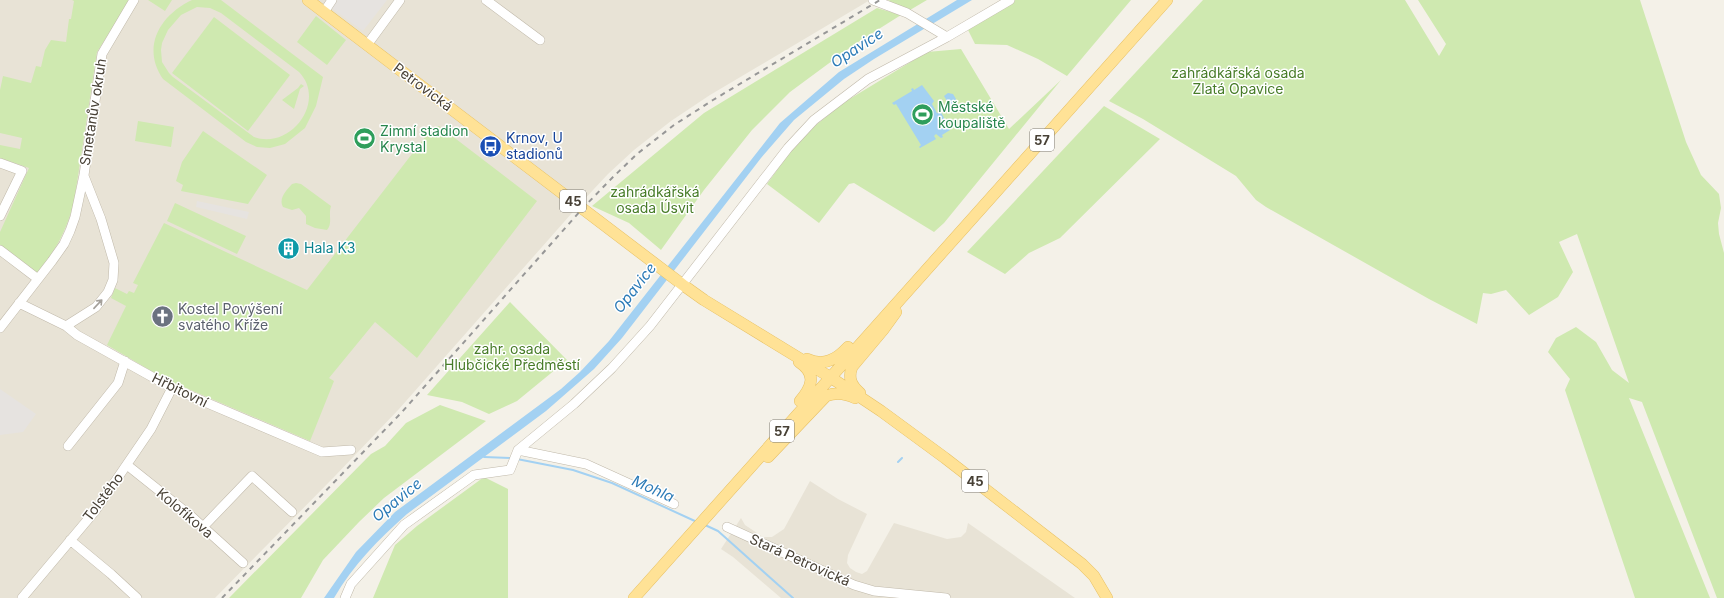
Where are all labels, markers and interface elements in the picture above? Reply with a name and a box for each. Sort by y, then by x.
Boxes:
water label: Opavice [827,24,887,72]
street label: Smetanův okruh [76,57,109,167]
street label: Petrovická [390,59,456,114]
park label: zahrádkářská osada Zlatá Opavice [1171,64,1305,97]
place label: Městské koupaliště [938,98,1005,131]
sports icon: Městské koupaliště [910,102,936,128]
place label: Zimní stadion Krystal [380,122,469,155]
sports icon: Zimní stadion Krystal [352,126,378,152]
place label: Krnov, U stadionů [506,129,563,162]
road number: 57 [1030,129,1054,151]
bus stop icon: Krnov, U stadionů [477,133,503,159]
park label: zahrádkářská osada Úsvit [610,183,700,216]
road number: 45 [560,190,586,212]
building icon: Hala K3 [276,235,302,261]
place label: Hala K3 [304,239,356,256]
water label: Opavice [609,259,660,317]
one-way arrow [93,299,103,309]
place label: Kostel Povýšení svatého Kříže [178,300,283,333]
church icon: Kostel Povýšení svatého Kříže [149,304,175,330]
park label: zahr. osada Hlubčické Předměstí [444,340,581,373]
street label: Hřbitovní [150,369,211,411]
road number: 57 [770,420,794,442]
street label: Tolstého [79,469,126,524]
road number: 45 [962,470,988,492]
water label: Mohla [629,471,677,506]
water label: Opavice [368,474,426,526]
street label: Kolofíkova [154,484,217,541]
street label: Stará Petrovická [747,530,853,589]

